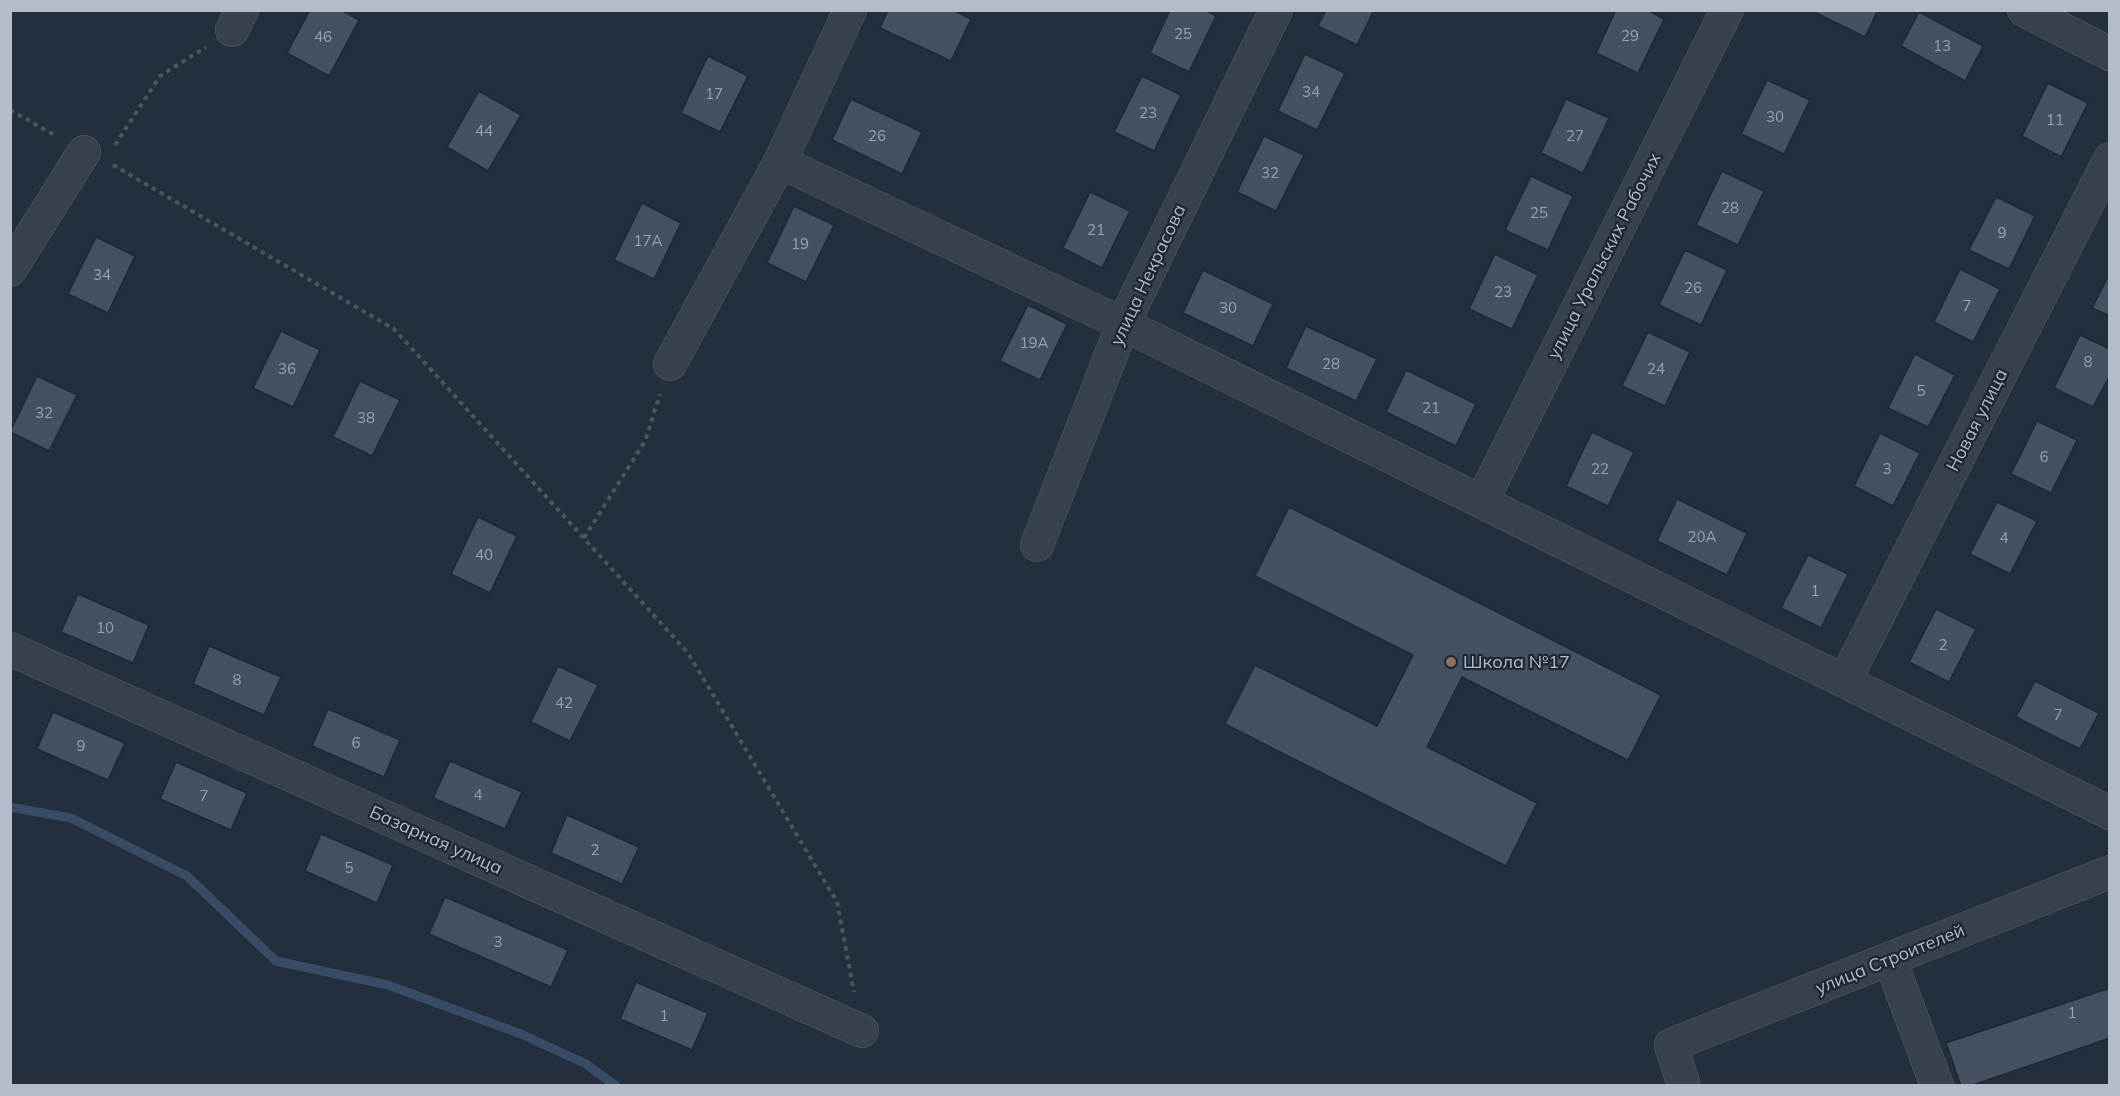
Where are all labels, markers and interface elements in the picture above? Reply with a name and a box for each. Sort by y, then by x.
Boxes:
house number: 25 [1174,24,1192,43]
house number: 29 [1621,26,1639,45]
house number: 46 [314,27,332,46]
house number: 13 [1933,36,1951,55]
house number: 34 [1302,82,1320,101]
house number: 17 [705,84,723,103]
house number: 23 [1139,103,1157,122]
house number: 30 [1766,107,1784,126]
house number: 11 [2046,110,2064,129]
house number: 44 [475,121,493,140]
house number: 26 [868,126,886,145]
house number: 27 [1566,126,1584,145]
street label: улица Уральских Рабочих [1541,149,1666,363]
house number: 32 [1261,163,1279,182]
house number: 28 [1721,198,1739,217]
street label: улица Некрасова [1105,201,1190,349]
house number: 25 [1530,203,1548,222]
house number: 21 [1087,220,1105,239]
house number: 9 [1997,223,2007,242]
house number: 17А [633,231,663,250]
house number: 19 [791,234,809,253]
house number: 34 [93,265,111,284]
house number: 26 [1684,278,1702,297]
house number: 23 [1494,282,1512,301]
house number: 7 [1962,296,1972,315]
house number: 30 [1219,298,1237,317]
house number: 19А [1019,333,1049,352]
house number: 8 [2083,352,2093,371]
house number: 28 [1322,354,1340,373]
house number: 36 [278,359,296,378]
house number: 24 [1647,359,1665,378]
street label: Новая улица [1941,365,2012,475]
house number: 5 [1916,381,1926,400]
house number: 21 [1422,398,1440,417]
house number: 32 [35,403,53,422]
house number: 38 [357,408,375,427]
house number: 6 [2039,447,2049,466]
house number: 22 [1591,459,1609,478]
house number: 3 [1882,459,1892,478]
house number: 20А [1687,527,1717,546]
house number: 4 [1999,528,2009,547]
house number: 40 [475,545,493,564]
house number: 1 [1810,581,1820,600]
house number: 10 [96,618,114,637]
house number: 2 [1938,635,1948,654]
place label: Школа №17 [1463,650,1570,673]
marker: Школа №17 [1444,655,1458,669]
house number: 8 [232,670,242,689]
house number: 42 [555,693,573,712]
house number: 7 [2053,705,2063,724]
house number: 6 [351,733,361,752]
house number: 9 [76,736,86,755]
house number: 4 [473,785,483,804]
house number: 7 [199,786,209,805]
street label: Базарная улица [366,800,506,879]
house number: 2 [590,840,600,859]
house number: 5 [344,858,354,877]
street label: улица Строителей [1812,918,1968,999]
house number: 3 [493,932,503,951]
house number: 1 [2067,1003,2077,1022]
house number: 1 [659,1006,669,1025]

